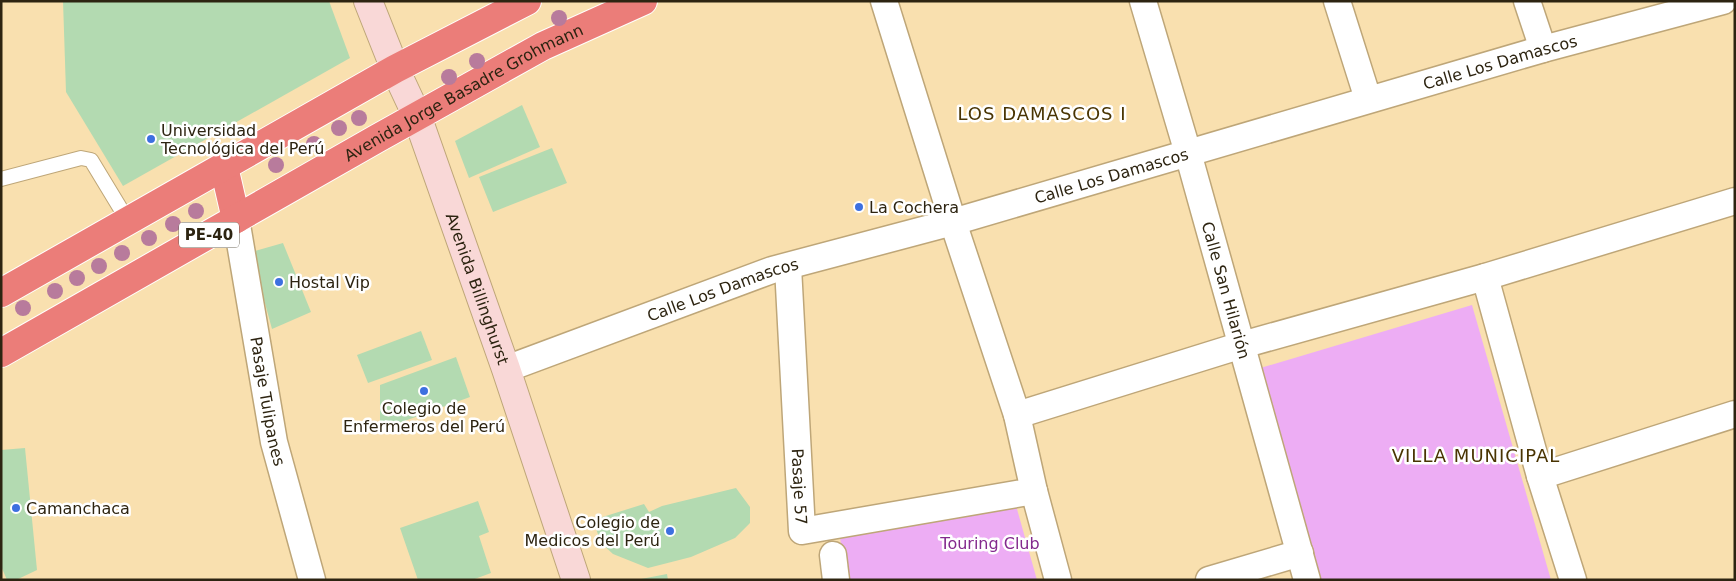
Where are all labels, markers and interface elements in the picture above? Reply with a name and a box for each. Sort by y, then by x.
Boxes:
street label: Avenida Jorge Basadre Grohmann [341,20,586,165]
street label: Calle Los Damascos [1421,31,1579,93]
district label: LOS DAMASCOS I [957,103,1127,124]
place label: Universidad Tecnológica del Perú [160,121,324,158]
marker: Universidad Tecnológica del Perú [145,133,157,145]
street label: Calle Los Damascos [1032,144,1190,207]
place label: La Cochera [869,198,959,217]
marker: La Cochera [853,201,865,213]
street label: Avenida Billinghurst [442,210,513,367]
street label: Calle San Hilarión [1198,219,1254,361]
road number: PE-40 [179,222,239,248]
street label: Calle Los Damascos [644,254,800,325]
place label: Hostal Vip [289,273,370,292]
marker: Hostal Vip [273,276,285,288]
street label: Pasaje Tulipanes [247,335,290,468]
marker: Colegio de Enfermeros del Perú [418,385,430,397]
place label: Colegio de Enfermeros del Perú [343,399,505,436]
district label: VILLA MUNICIPAL [1392,445,1560,466]
street label: Pasaje 57 [788,448,811,525]
place label: Camanchaca [26,499,130,518]
marker: Camanchaca [10,502,22,514]
place label: Colegio de Medicos del Perú [525,513,660,550]
marker: Colegio de Medicos del Perú [664,525,676,537]
park label: Touring Club [939,534,1040,553]

